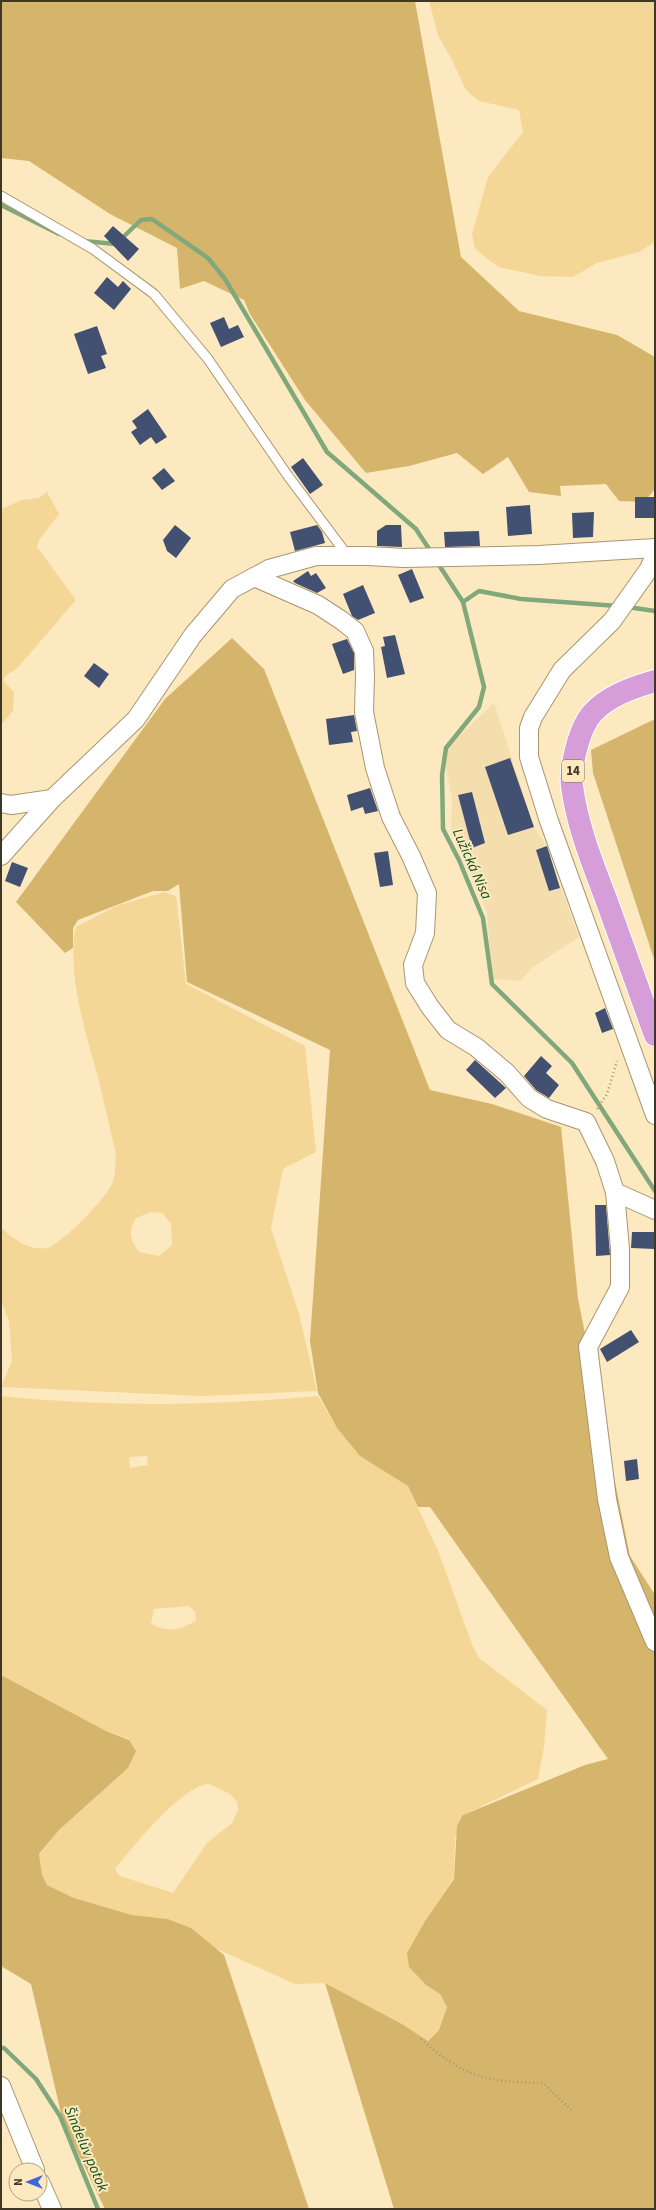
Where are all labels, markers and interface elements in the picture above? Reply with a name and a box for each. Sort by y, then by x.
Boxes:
road number: 14 [562,760,584,782]
water label: Lužická Nisa [447,825,497,903]
water label: Šindelův potok [59,2103,114,2196]
north arrow [8,2162,48,2202]
text: N [11,2178,26,2186]

